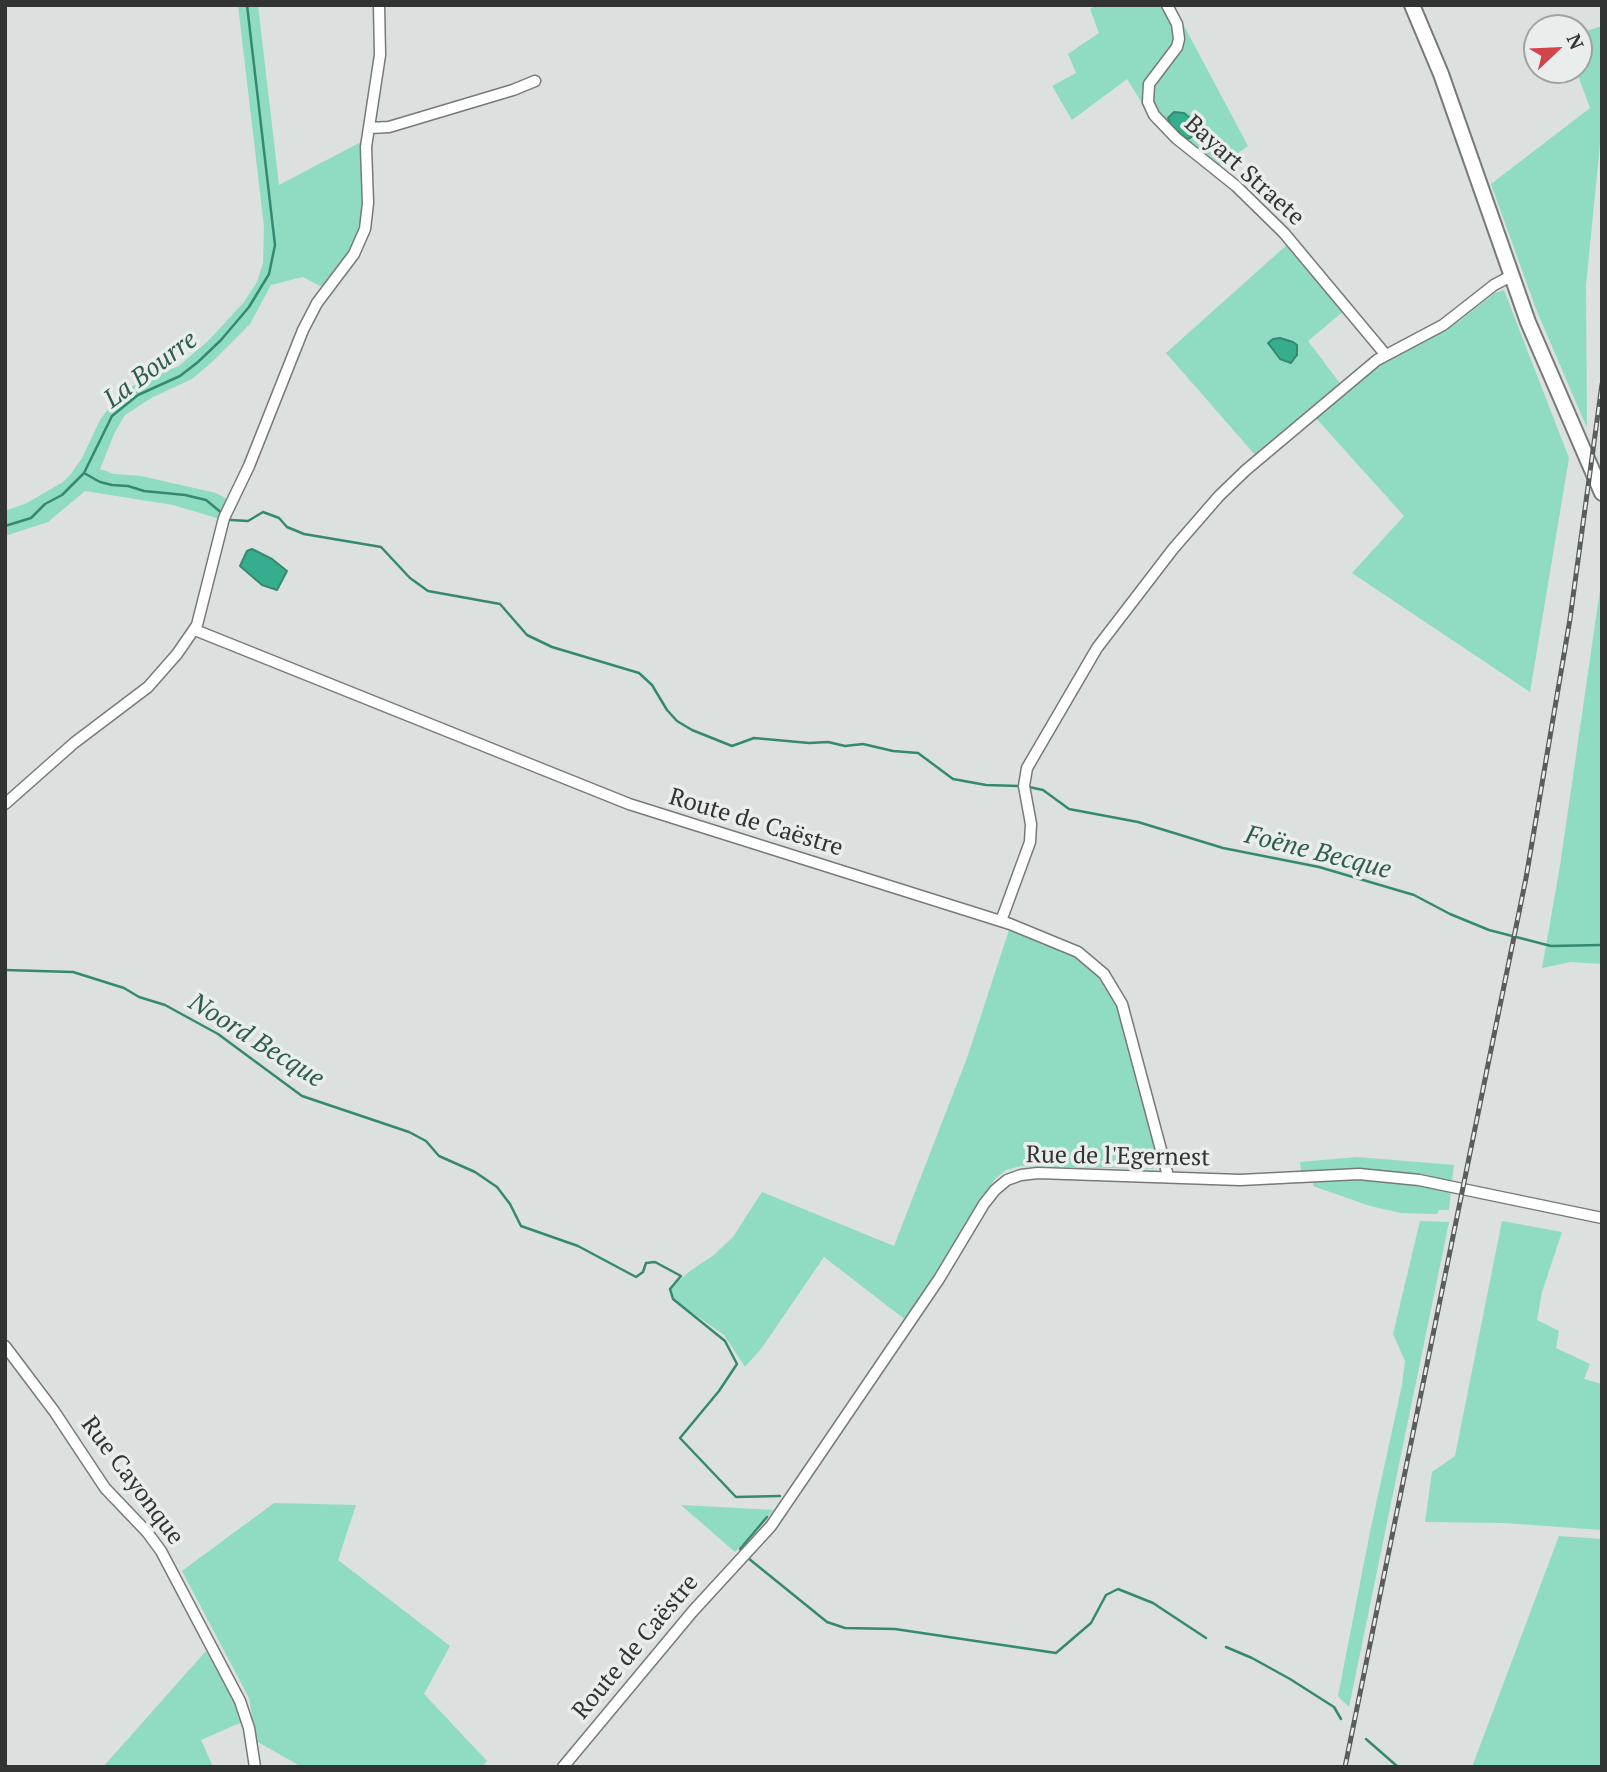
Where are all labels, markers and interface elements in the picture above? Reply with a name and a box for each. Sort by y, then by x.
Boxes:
north arrow [1523,14,1593,84]
text: N [1562,30,1590,53]
street label: Bayart Straete [1178,110,1310,232]
water label: La Bourre [98,325,204,415]
street label: Route de Caëstre [666,783,846,863]
water label: Foëne Becque [1242,820,1394,886]
water label: Noord Becque [183,987,329,1095]
street label: Rue de l'Egernest [1026,1141,1210,1173]
street label: Rue Cayonque [75,1411,189,1551]
street label: Route de Caëstre [567,1569,705,1725]

